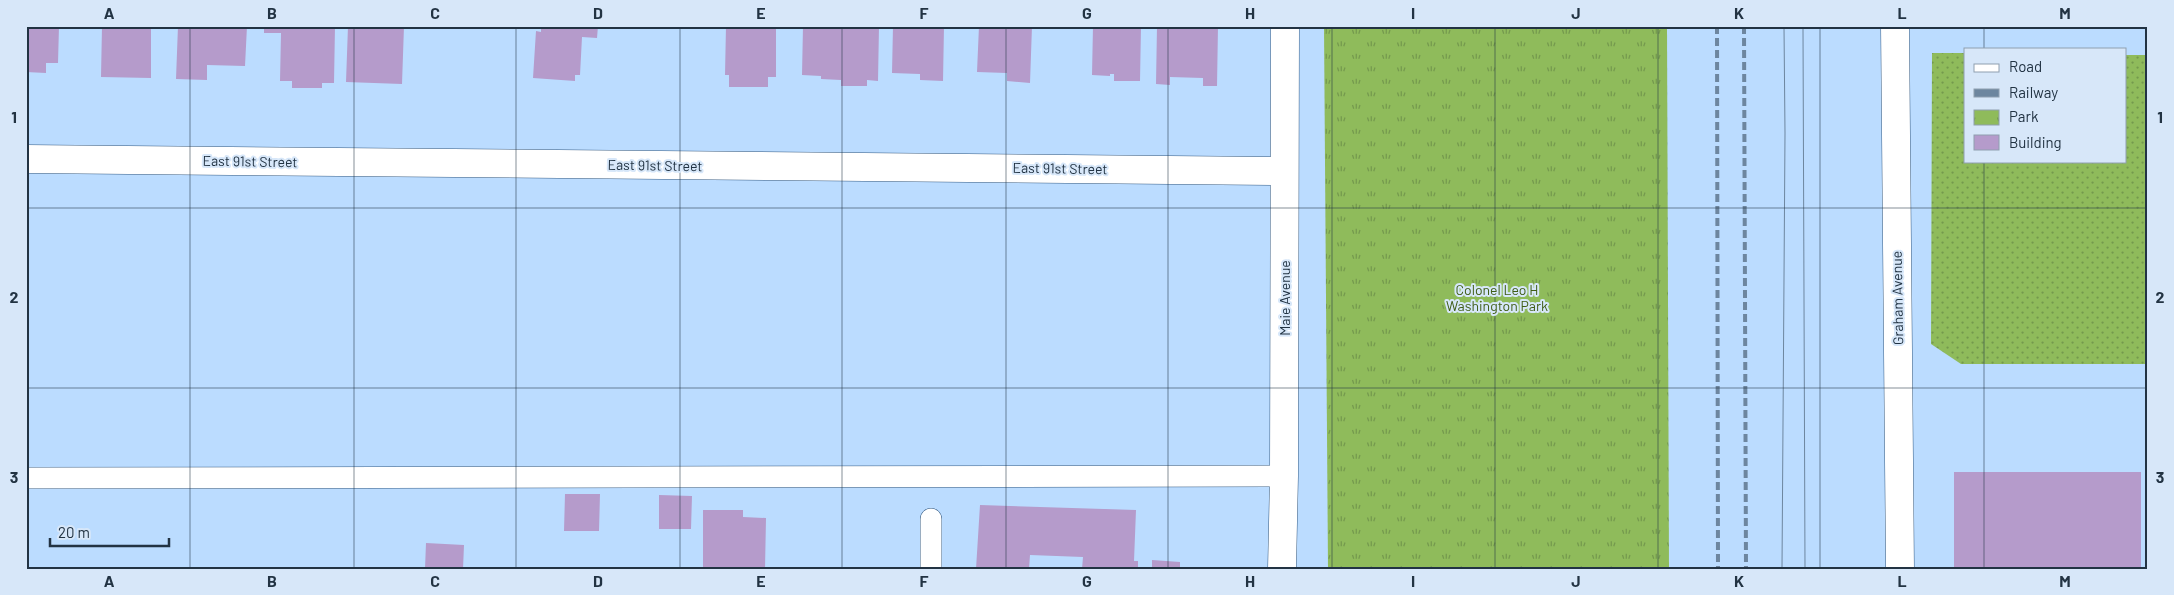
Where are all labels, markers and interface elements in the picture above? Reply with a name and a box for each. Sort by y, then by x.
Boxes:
text: A [104,3,115,22]
text: B [267,3,277,22]
text: C [430,3,440,22]
text: D [593,3,603,22]
text: E [756,3,766,22]
text: F [920,3,929,22]
text: G [1082,3,1092,22]
text: H [1245,3,1255,22]
text: I [1411,3,1415,22]
text: J [1571,3,1581,22]
text: K [1734,3,1744,22]
text: L [1897,3,1907,22]
text: M [2059,3,2071,22]
legend [1964,48,2126,162]
text: Road [2009,57,2042,75]
text: Railway [2009,83,2058,101]
text: 1 [11,107,17,126]
text: Park [2009,107,2039,125]
text: 1 [2157,107,2163,126]
text: Building [2009,133,2062,151]
street label: East 91st Street [202,152,298,170]
street label: East 91st Street [607,156,703,174]
street label: East 91st Street [1012,159,1108,177]
street label: Graham Avenue [1888,251,1906,345]
street label: Maie Avenue [1276,260,1293,336]
park label: Colonel Leo H Washington Park [1446,281,1548,314]
text: 2 [10,287,19,306]
text: 2 [2156,287,2165,306]
text: 3 [10,467,18,486]
text: 3 [2156,467,2164,486]
scale bar [50,515,169,547]
text: 20 m [58,523,90,541]
text: A [104,571,115,590]
text: B [267,571,277,590]
text: C [430,571,440,590]
text: D [593,571,603,590]
text: E [756,571,766,590]
text: F [920,571,929,590]
text: G [1082,571,1092,590]
text: H [1245,571,1255,590]
text: I [1411,571,1415,590]
text: J [1571,571,1581,590]
text: K [1734,571,1744,590]
text: L [1897,571,1907,590]
text: M [2059,571,2071,590]

